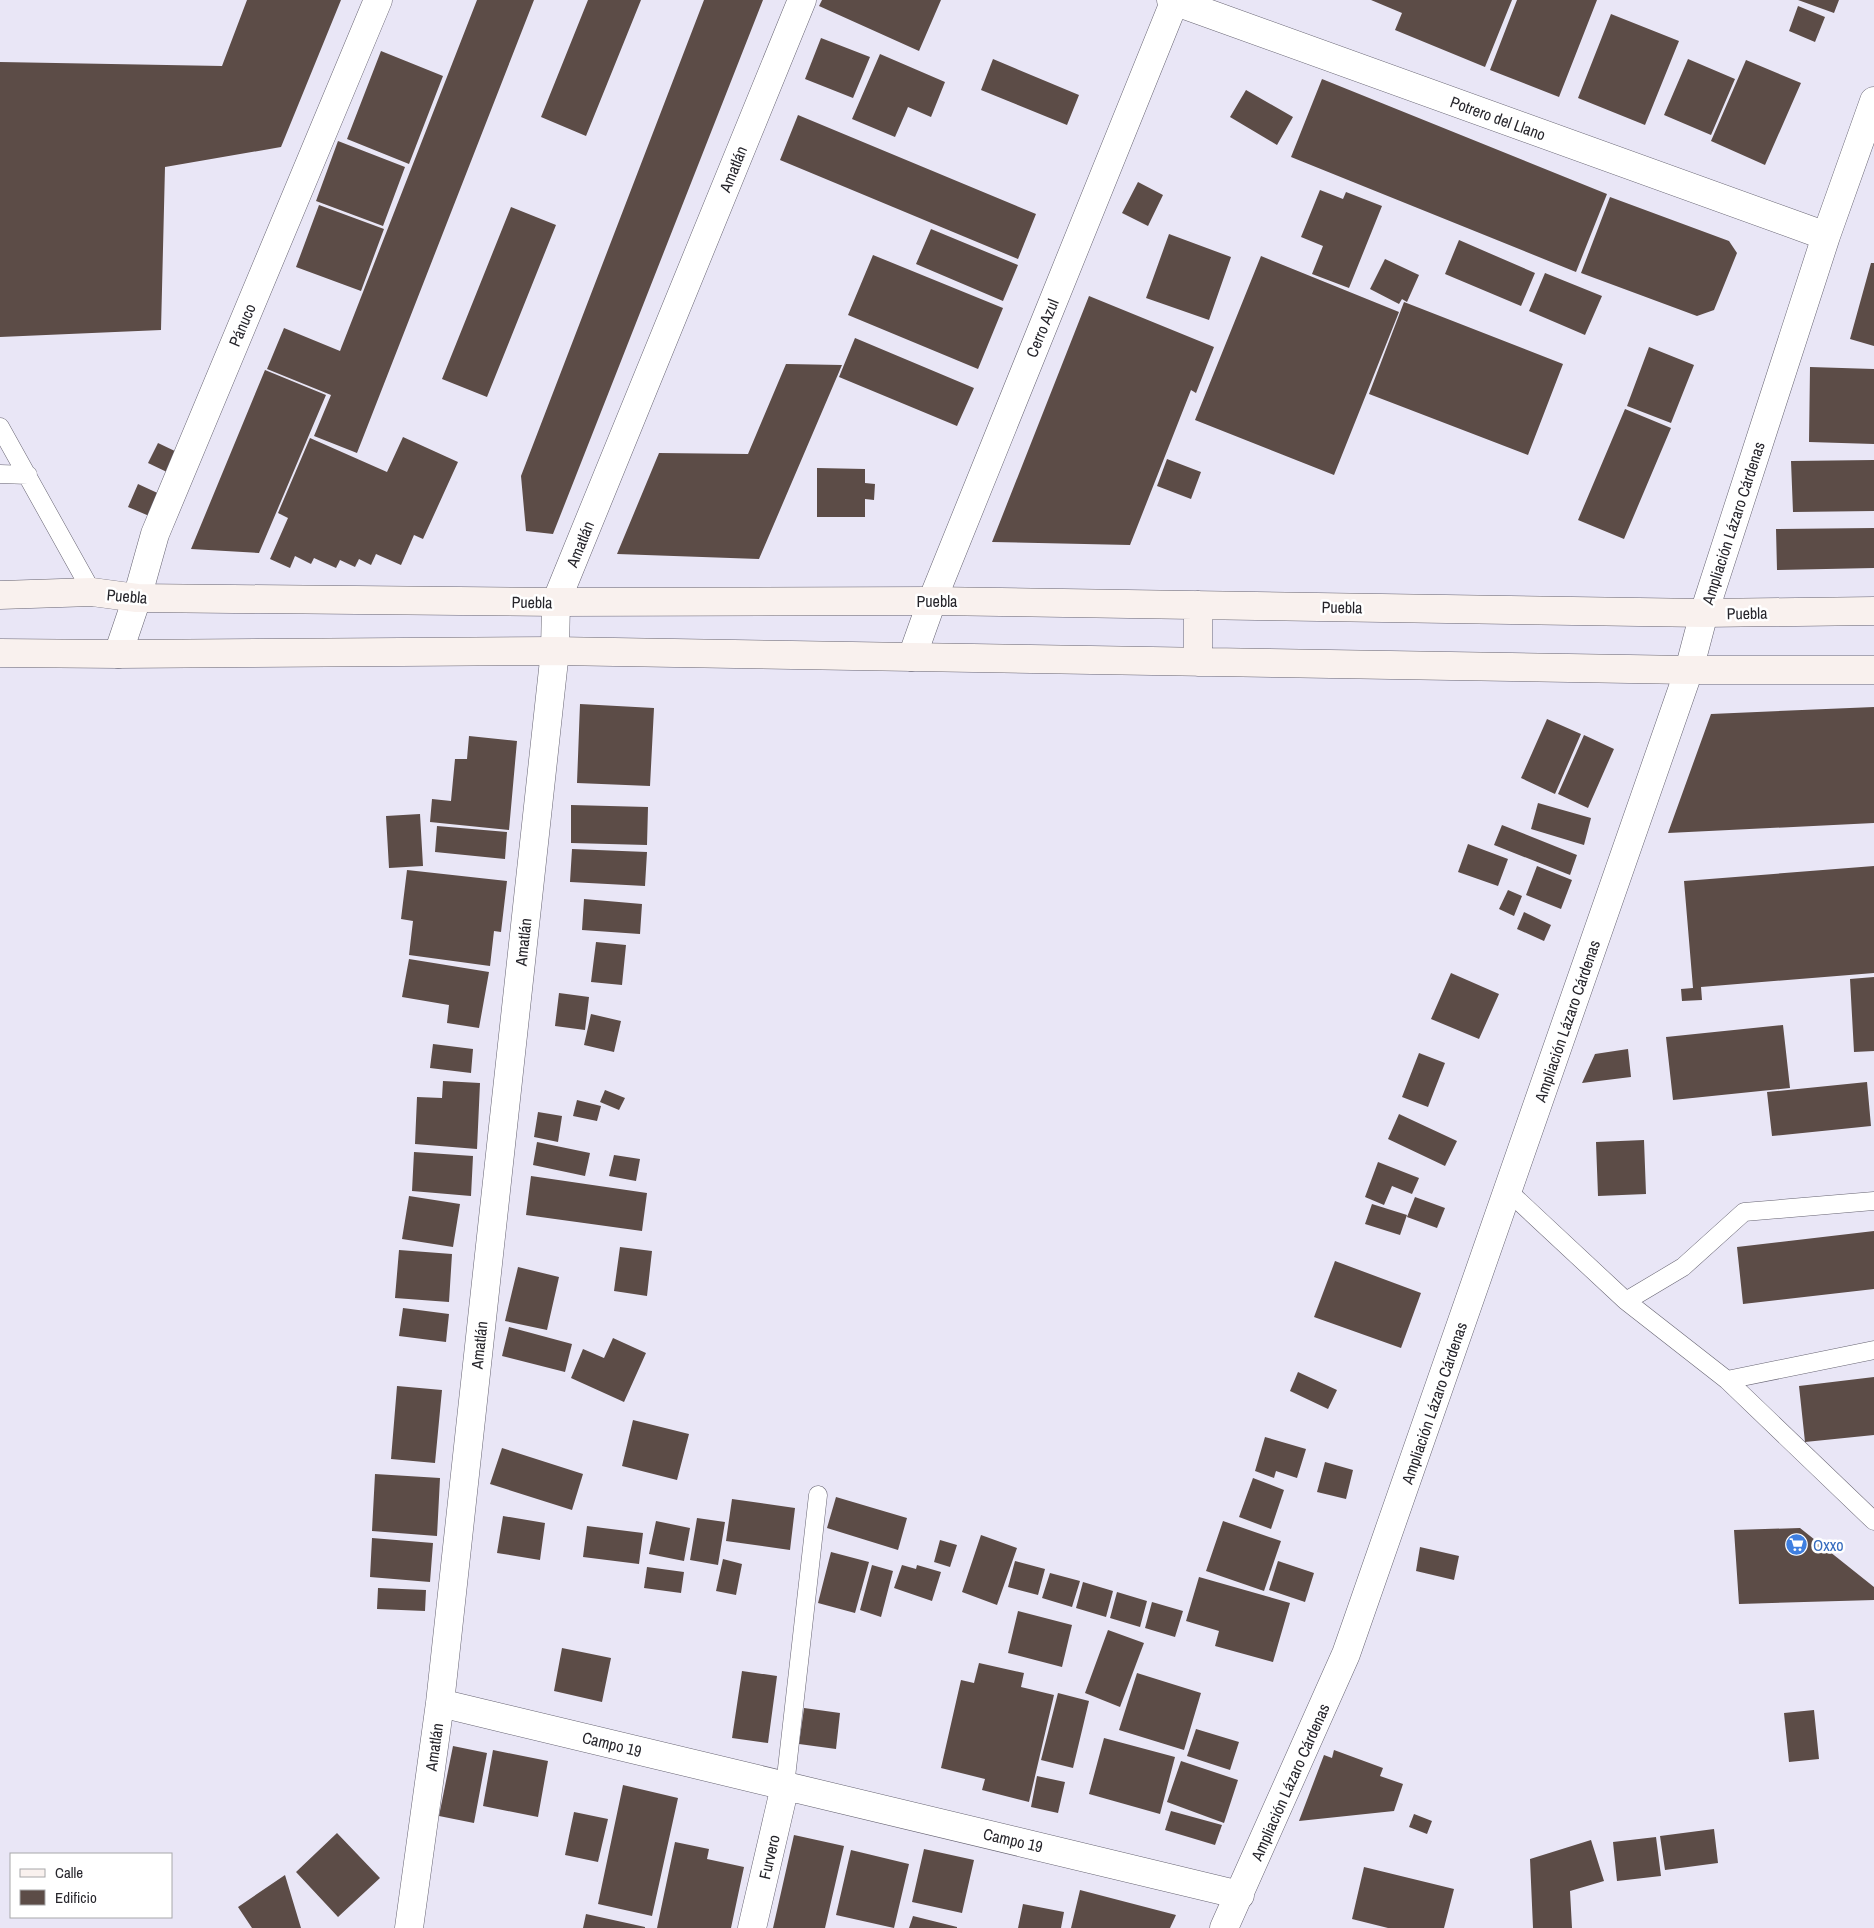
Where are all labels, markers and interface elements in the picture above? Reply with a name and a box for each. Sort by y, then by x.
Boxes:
street label: Potrero del Llano [1447,91,1549,145]
street label: Amatlán [713,143,752,196]
street label: Cerro Azul [1020,295,1064,361]
street label: Pánuco [223,300,261,350]
street label: Ampliación Lázaro Cárdenas [1696,439,1770,608]
street label: Amatlán [560,518,599,571]
street label: Puebla [106,583,149,609]
street label: Puebla [917,590,958,612]
street label: Puebla [511,591,553,613]
street label: Puebla [1321,596,1363,618]
street label: Puebla [1726,602,1768,624]
street label: Amatlán [509,917,536,968]
street label: Ampliación Lázaro Cárdenas [1529,937,1605,1106]
street label: Ampliación Lázaro Cárdenas [1396,1319,1472,1488]
street label: Amatlán [465,1320,492,1371]
supermarket icon: Oxxo [1785,1533,1809,1557]
place label: Oxxo [1813,1534,1844,1556]
street label: Ampliación Lázaro Cárdenas [1245,1700,1335,1865]
street label: Amatlán [420,1722,448,1773]
street label: Campo 19 [580,1726,644,1762]
street label: Campo 19 [981,1822,1045,1858]
street label: Furvero [753,1833,785,1881]
legend [10,1853,172,1918]
text: Calle [55,1862,83,1883]
text: Edificio [55,1887,97,1908]

